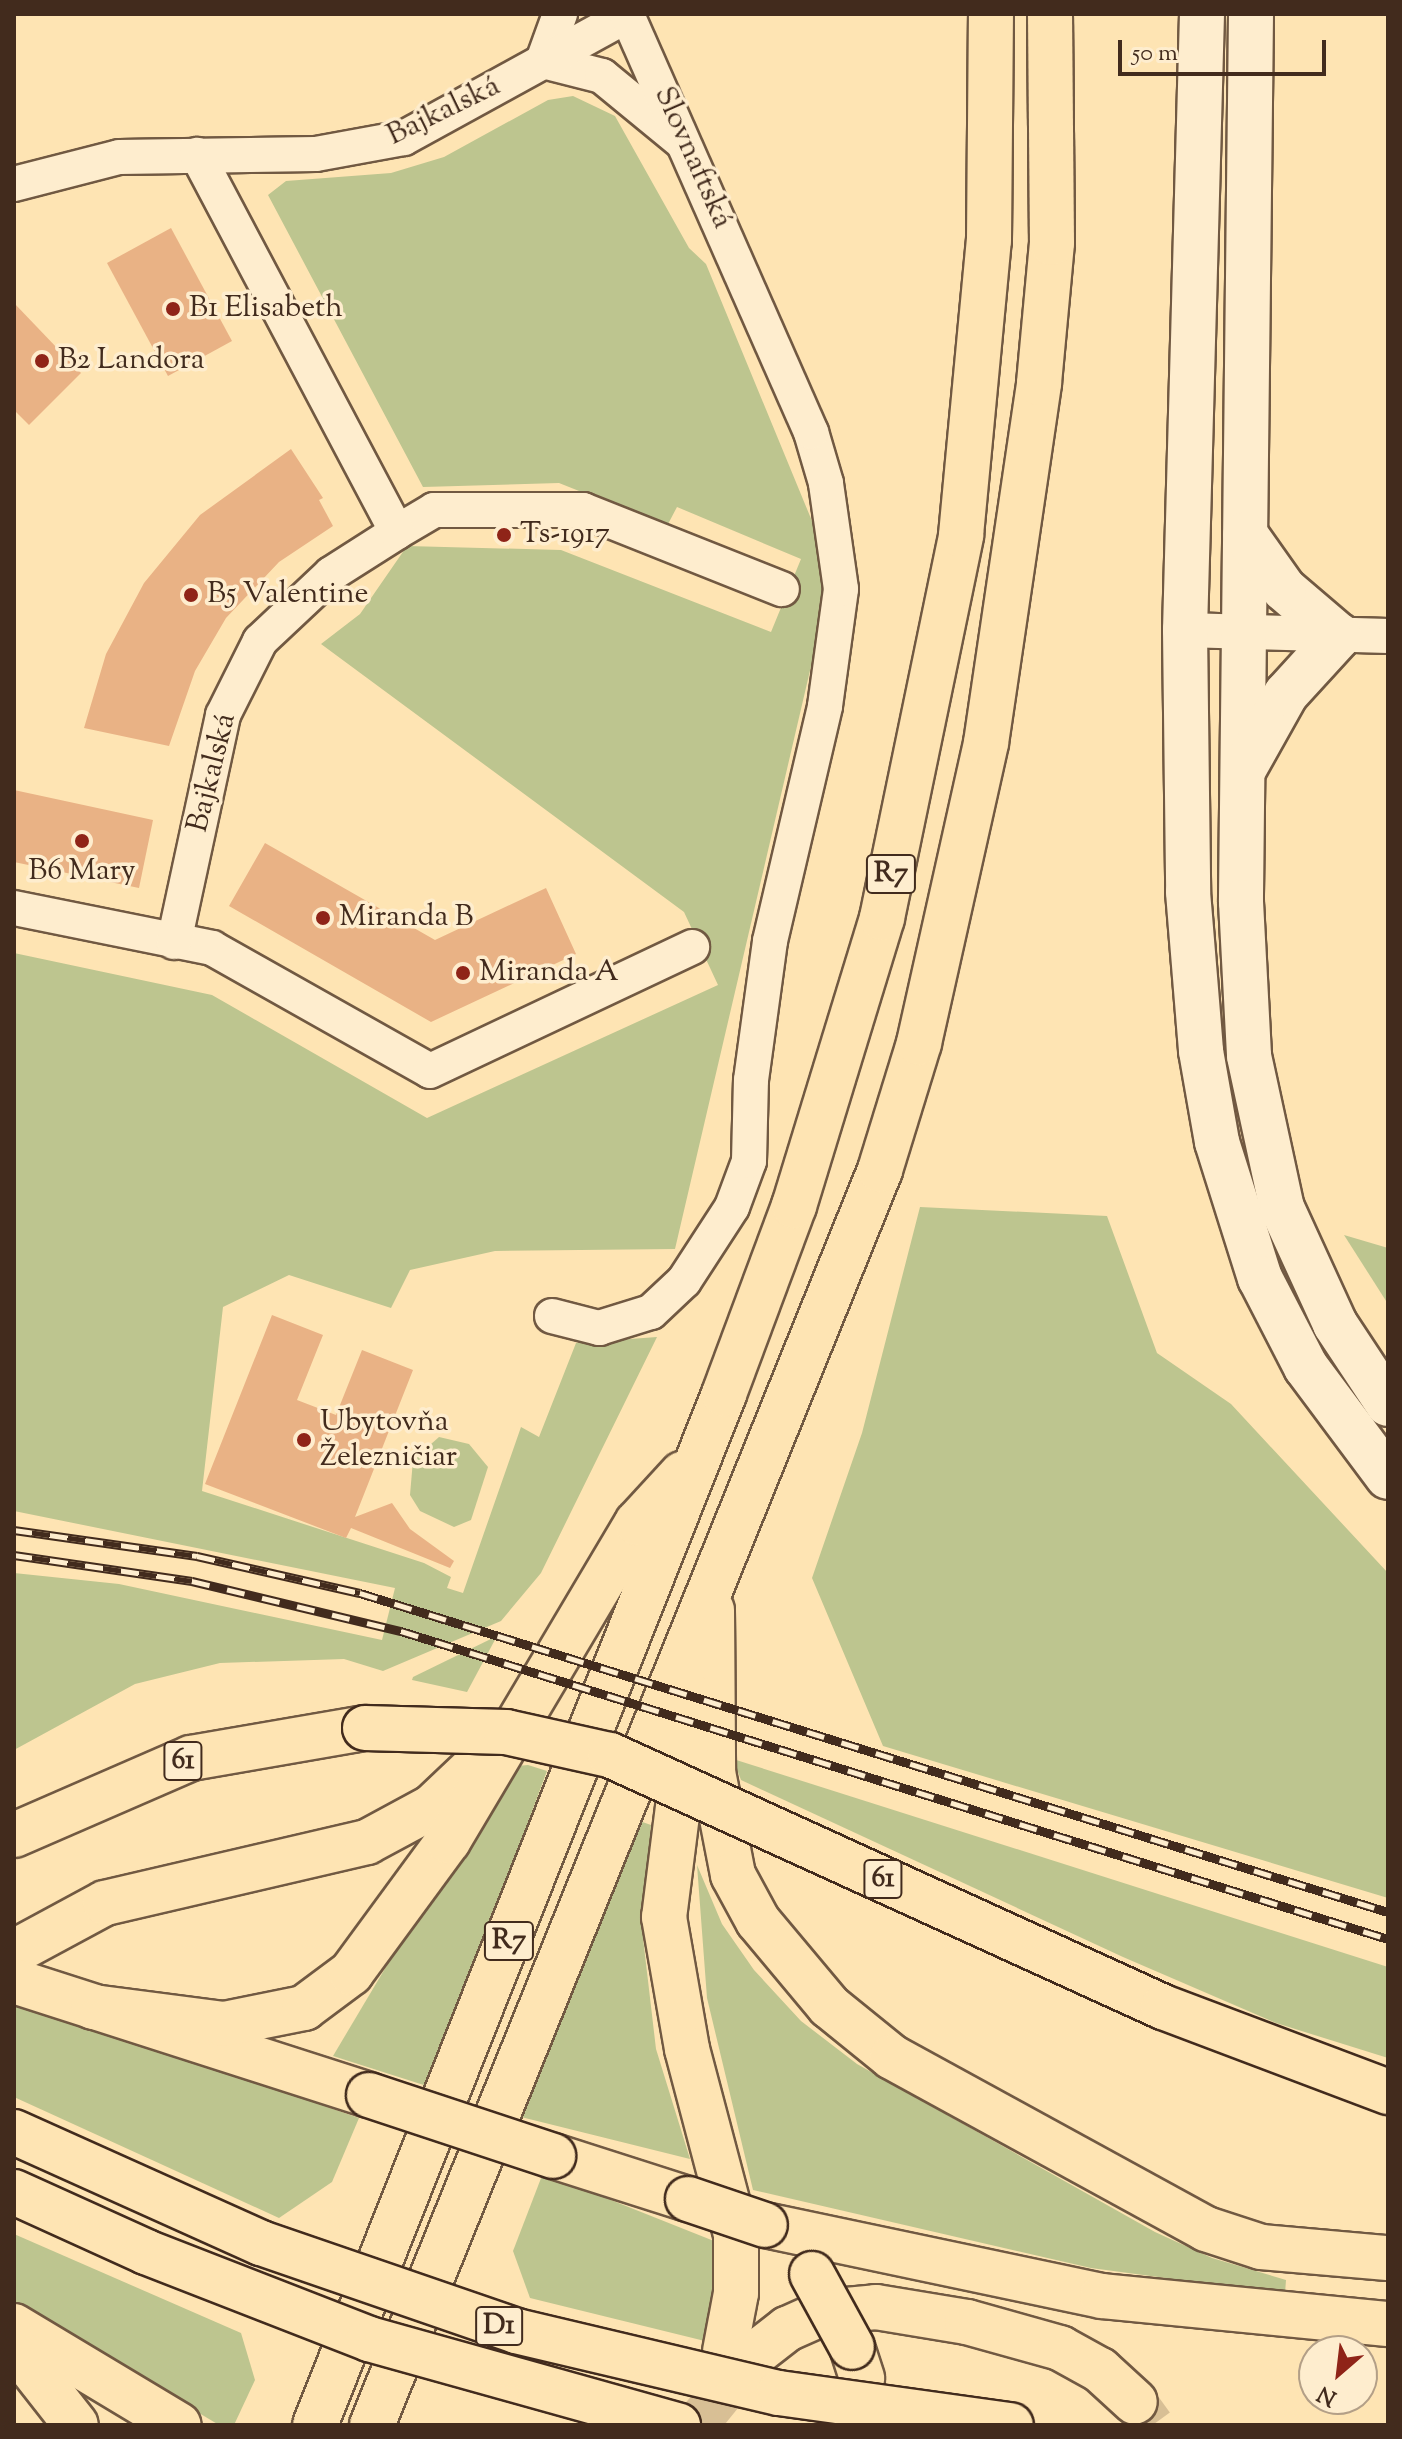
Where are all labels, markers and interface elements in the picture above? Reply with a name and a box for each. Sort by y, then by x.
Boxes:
scale bar [1122,24,1330,74]
text: 50 m [1132,37,1178,71]
street label: Bajkalská [382,69,506,155]
street label: Slovnaftská [645,82,739,234]
place label: B1 Elisabeth [189,291,343,327]
marker: B1 Elisabeth [164,300,182,318]
place label: B2 Landora [58,343,205,379]
marker: B2 Landora [33,352,51,370]
place label: Ts-1917 [520,517,610,553]
marker: Ts-1917 [495,526,513,544]
place label: B5 Valentine [207,577,368,613]
marker: B5 Valentine [182,586,200,604]
street label: Bajkalská [181,710,245,836]
marker: B6 Mary [73,832,91,850]
road number: R7 [865,850,917,898]
place label: B6 Mary [28,854,136,890]
place label: Miranda B [339,900,474,936]
marker: Miranda B [314,909,332,927]
place label: Miranda A [479,955,619,991]
marker: Miranda A [454,964,472,982]
place label: Ubytovňa Železničiar [320,1405,457,1476]
marker: Ubytovňa Železničiar [295,1431,313,1449]
road number: 61 [163,1737,203,1785]
road number: 61 [863,1855,903,1903]
road number: R7 [483,1917,535,1965]
road number: D1 [475,2302,523,2350]
north arrow [1298,2335,1378,2415]
text: N [1312,2376,1343,2413]

